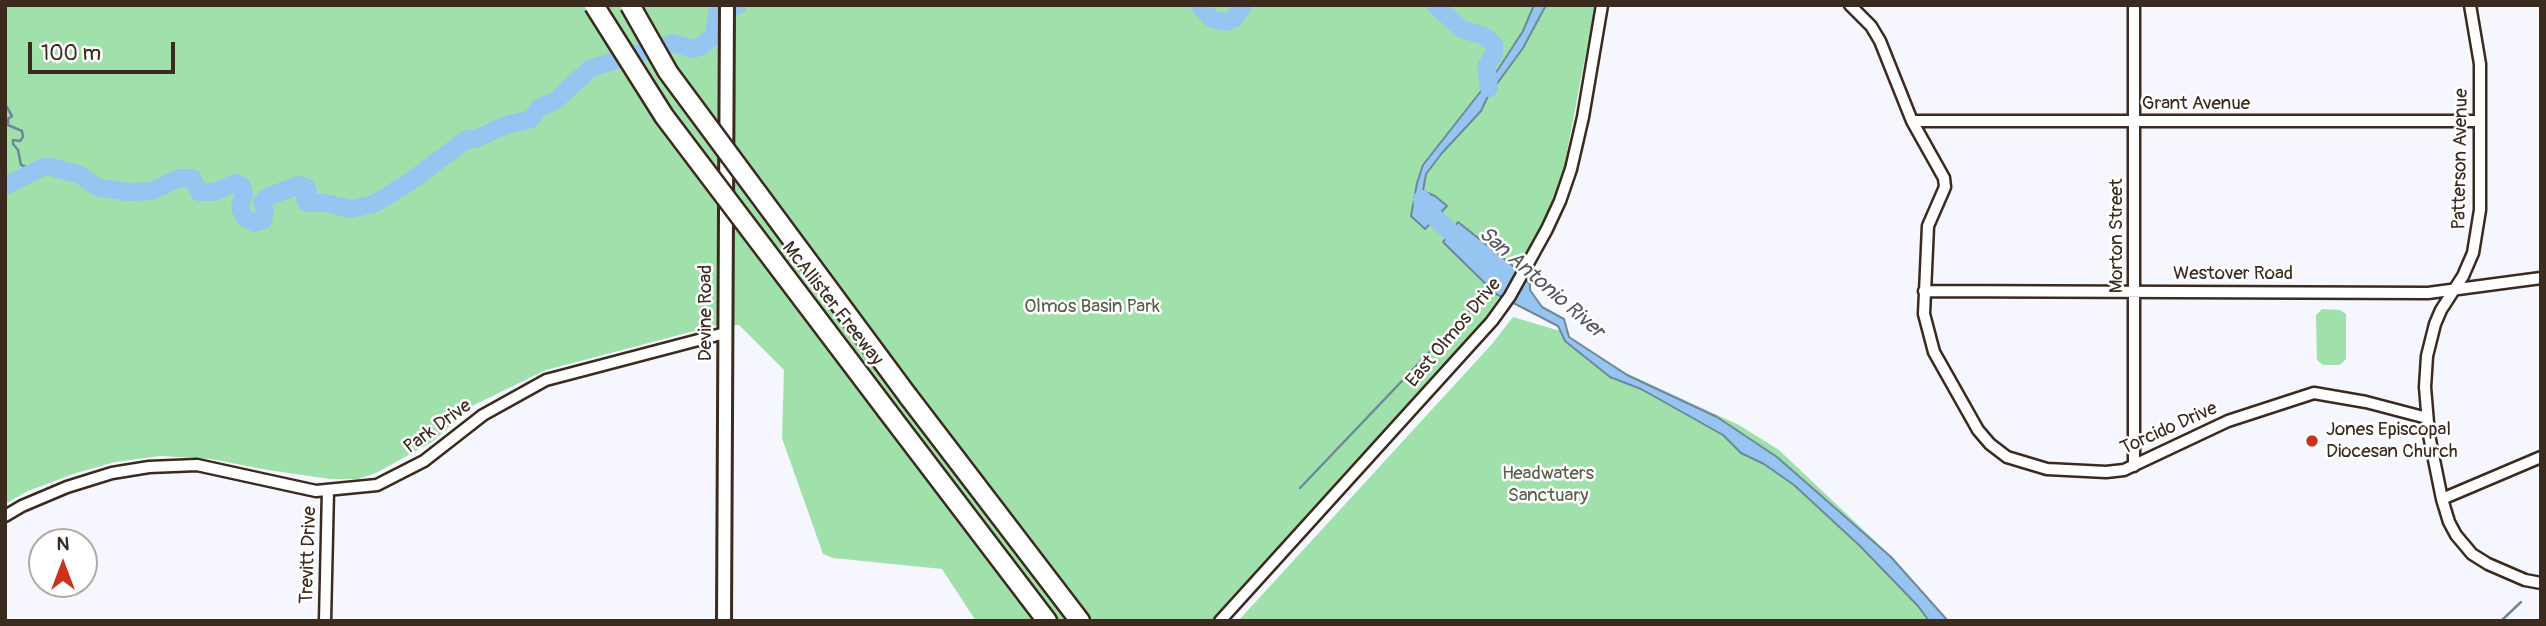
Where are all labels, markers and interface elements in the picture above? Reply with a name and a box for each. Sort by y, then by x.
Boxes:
scale bar [32,28,178,72]
text: 100 m [41,40,101,67]
street label: Patterson Avenue [2448,88,2474,230]
street label: Grant Avenue [2142,93,2250,115]
street label: Morton Street [2106,179,2128,293]
water label: San Antonio River [1473,222,1609,344]
street label: McAllister Freeway [777,238,887,370]
street label: Westover Road [2173,263,2293,285]
street label: Devine Road [695,265,717,361]
street label: East Olmos Drive [1402,274,1506,392]
park label: Olmos Basin Park [1024,296,1160,318]
street label: Park Drive [400,395,476,459]
street label: Torcido Drive [2117,398,2221,460]
place label: Jones Episcopal Diocesan Church [2326,419,2458,463]
marker: Jones Episcopal Diocesan Church [2304,433,2320,449]
park label: Headwaters Sanctuary [1502,463,1594,507]
street label: Trevitt Drive [296,506,322,604]
north arrow [28,528,98,598]
text: N [57,532,69,556]

